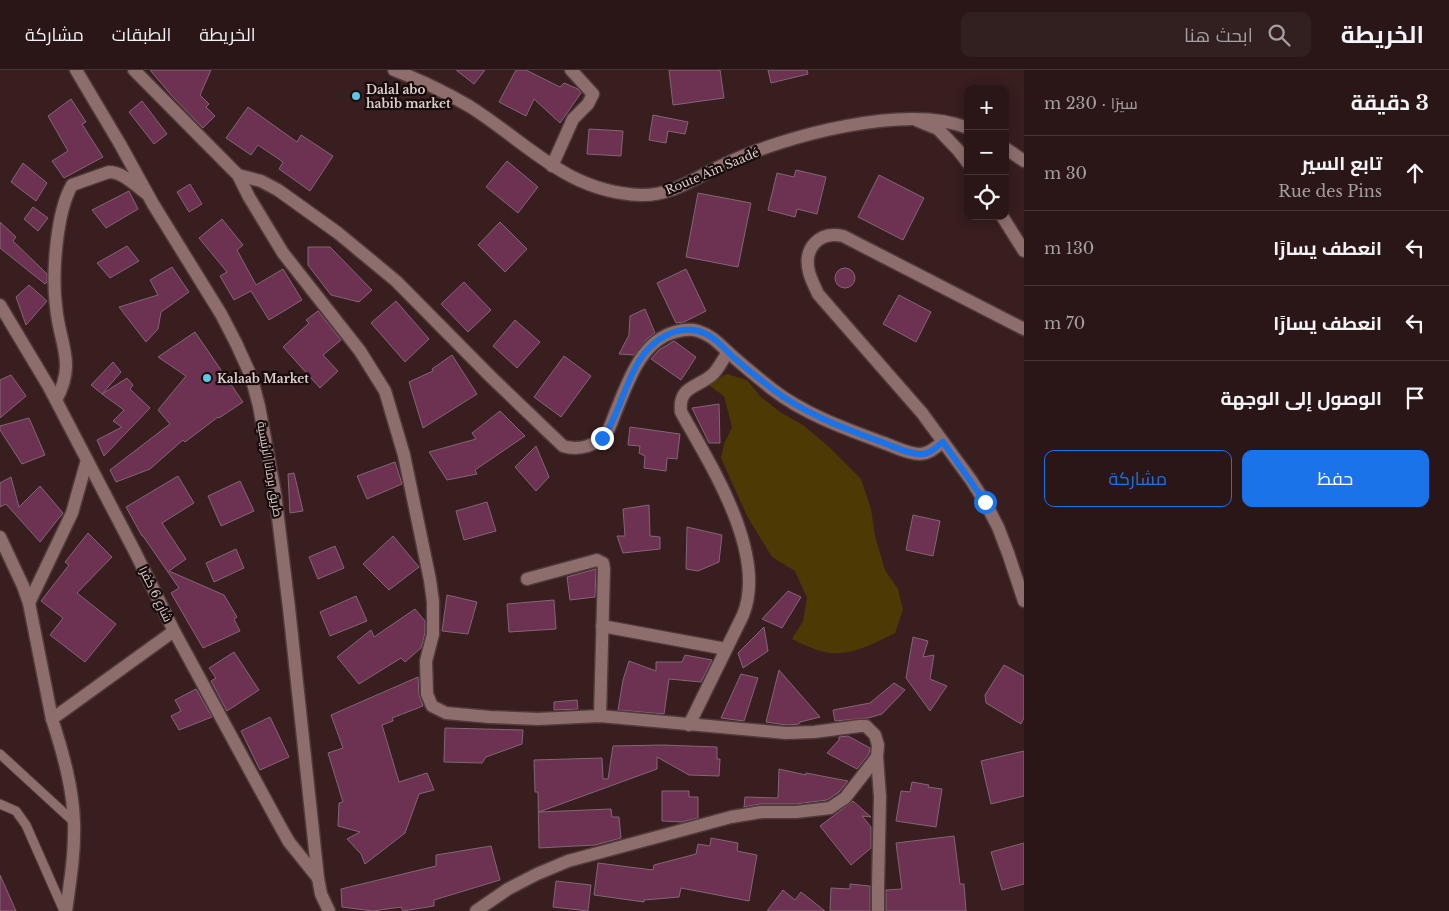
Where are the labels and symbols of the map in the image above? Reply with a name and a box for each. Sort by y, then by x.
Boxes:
place label: Dalal abo habib market [366,82,451,111]
marker: Dalal abo habib market [350,90,362,102]
street label: Route Aïn Saadé [663,144,761,198]
place label: Kalaab Market [217,371,309,386]
marker: Kalaab Market [201,372,213,384]
street label: طريق برمانا الرئيسية [254,420,286,518]
route end [591,427,614,450]
route start [974,491,997,514]
street label: شارع 6 كفرا [135,564,176,625]

